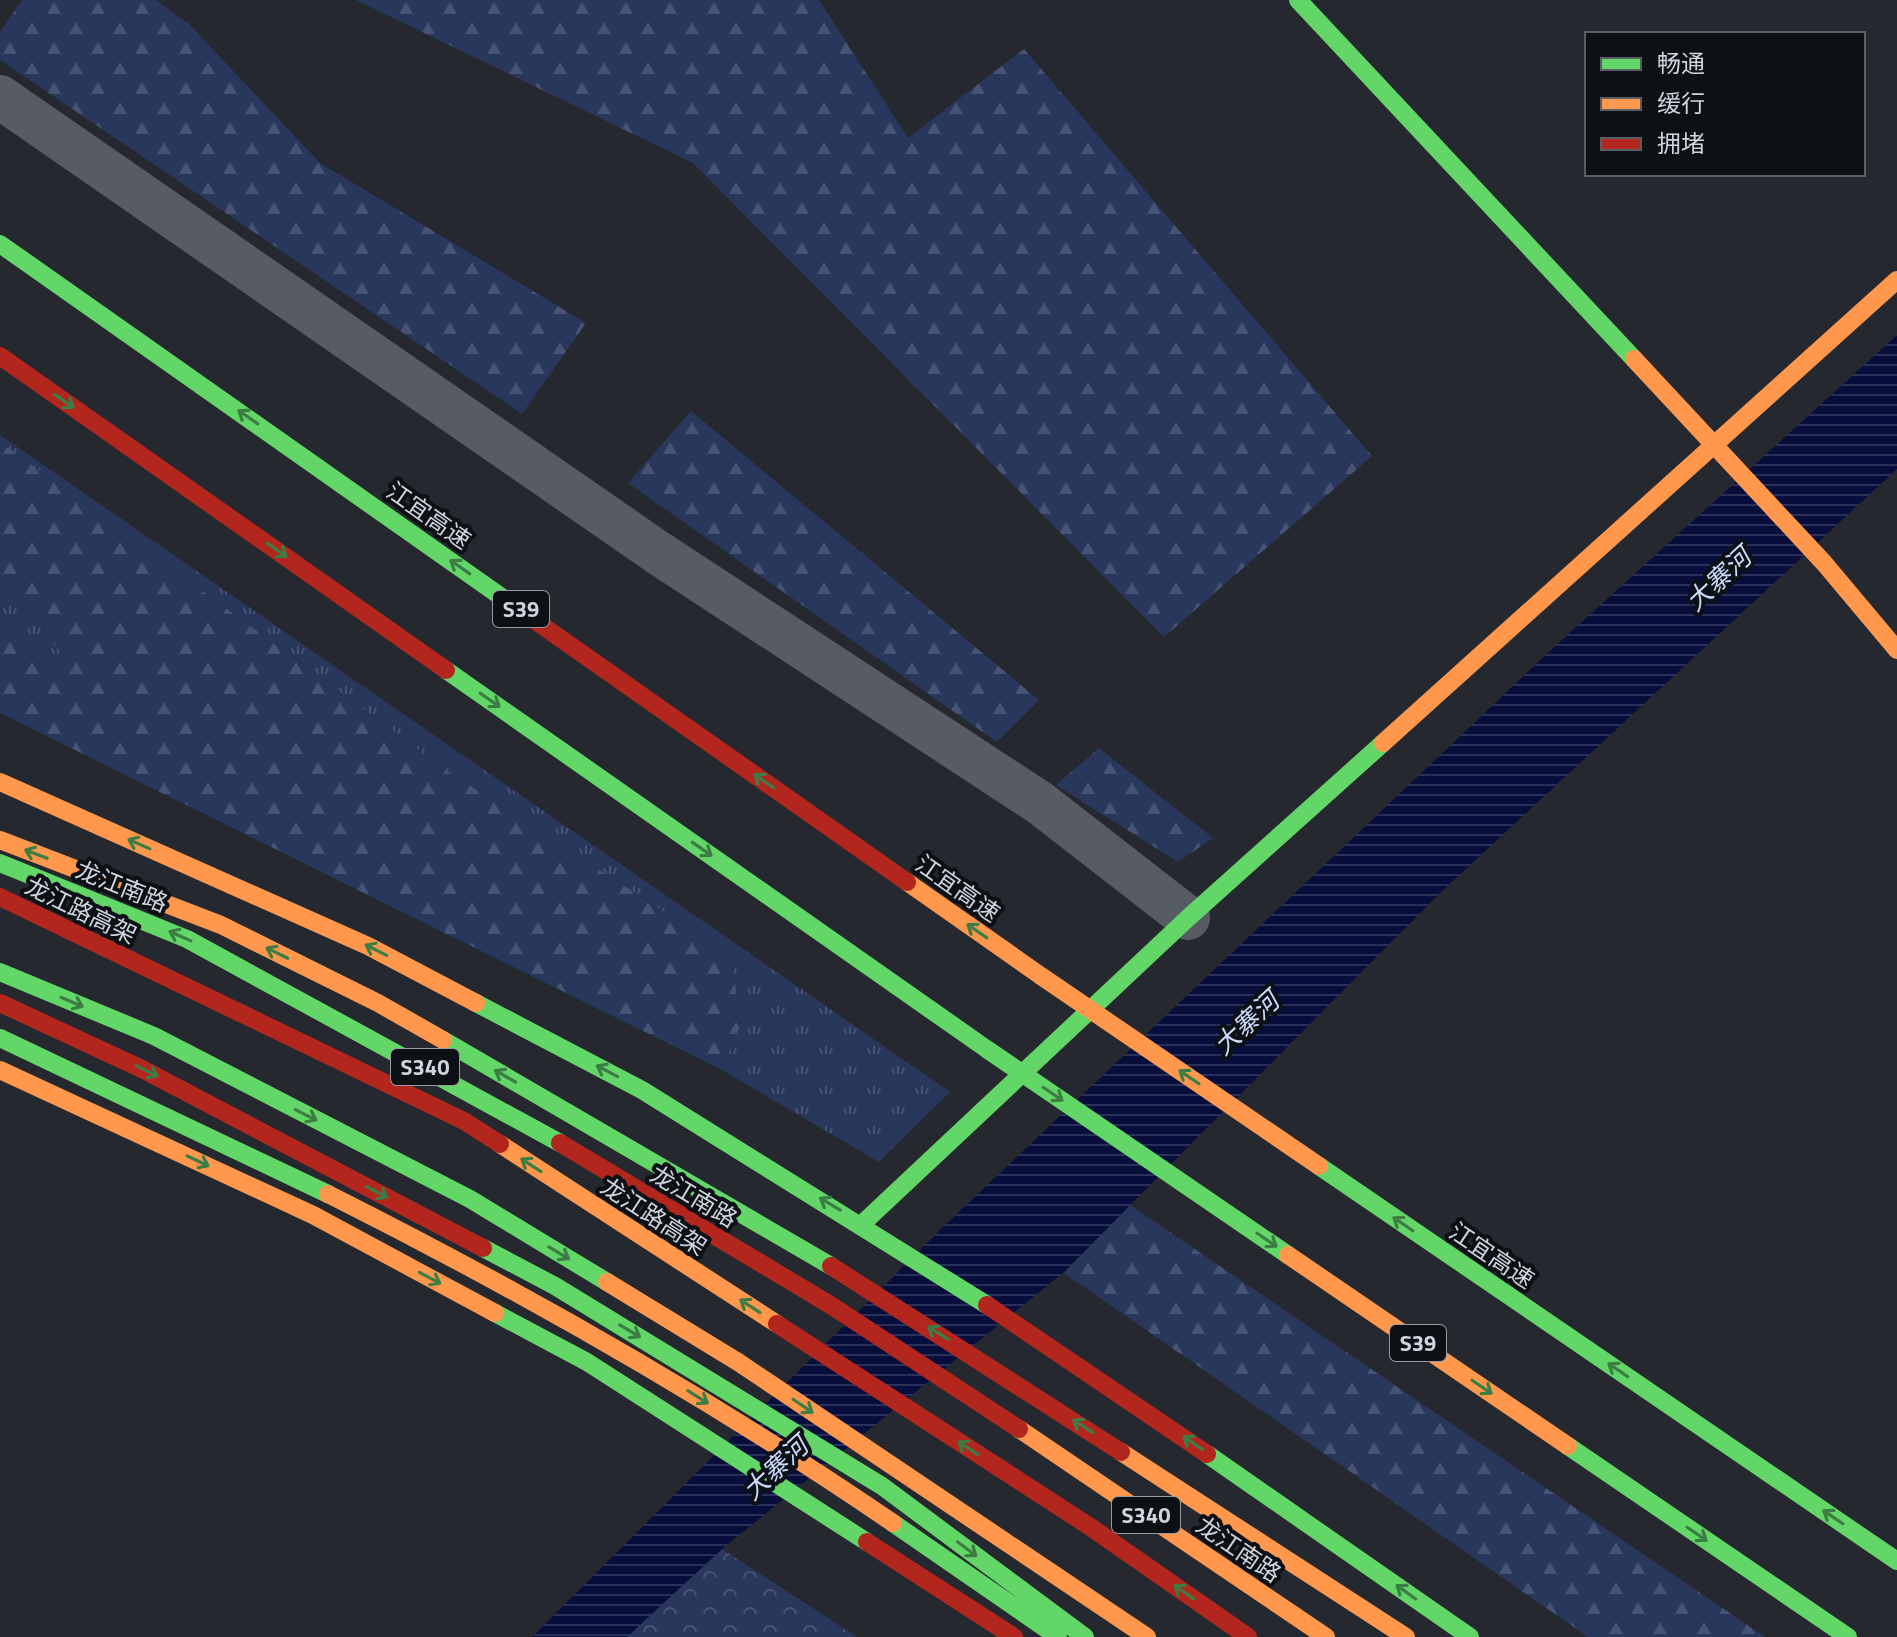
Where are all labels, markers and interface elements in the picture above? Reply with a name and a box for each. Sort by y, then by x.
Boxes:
legend [1585,32,1865,176]
text: 畅通 [1657,45,1705,81]
text: 缓行 [1657,85,1705,121]
text: 拥堵 [1657,125,1705,161]
one-way arrow [52,393,74,409]
one-way arrow [237,409,259,425]
street label: 江宜高速 [379,473,479,557]
water label: 大寨河 [1676,535,1763,620]
one-way arrow [265,542,287,558]
one-way arrow [450,559,472,575]
road number: S39 [493,591,549,627]
one-way arrow [478,692,500,708]
one-way arrow [754,773,776,789]
one-way arrow [127,836,151,851]
one-way arrow [691,841,713,857]
one-way arrow [24,846,49,860]
street label: 江宜高速 [908,846,1008,930]
street label: 龙江南路 [71,851,173,921]
street label: 龙江路高架 [19,868,143,952]
one-way arrow [966,923,988,939]
one-way arrow [168,928,193,943]
one-way arrow [365,942,389,958]
one-way arrow [265,945,289,960]
water label: 大寨河 [1204,979,1291,1064]
one-way arrow [59,996,84,1010]
road number: S340 [391,1049,459,1085]
one-way arrow [595,1063,619,1079]
one-way arrow [134,1064,158,1080]
one-way arrow [494,1068,518,1083]
one-way arrow [1178,1069,1200,1085]
one-way arrow [1041,1086,1063,1102]
one-way arrow [294,1107,318,1123]
one-way arrow [186,1154,210,1169]
street label: 龙江南路 [644,1156,744,1236]
one-way arrow [521,1157,543,1173]
street label: 龙江路高架 [594,1168,714,1264]
one-way arrow [365,1185,388,1201]
one-way arrow [819,1196,842,1212]
street label: 江宜高速 [1442,1213,1542,1297]
one-way arrow [1393,1216,1415,1232]
one-way arrow [1256,1232,1278,1249]
one-way arrow [547,1245,570,1261]
one-way arrow [418,1270,441,1286]
one-way arrow [739,1298,761,1315]
one-way arrow [618,1323,641,1339]
one-way arrow [927,1324,950,1340]
road number: S39 [1390,1325,1446,1361]
one-way arrow [1607,1362,1630,1378]
one-way arrow [1470,1379,1493,1395]
one-way arrow [686,1390,709,1406]
one-way arrow [791,1397,813,1414]
one-way arrow [1072,1418,1095,1434]
water label: 大寨河 [733,1424,820,1509]
one-way arrow [1183,1435,1205,1451]
one-way arrow [957,1439,980,1455]
road number: S340 [1112,1497,1180,1533]
street label: 龙江南路 [1189,1507,1289,1591]
one-way arrow [1822,1509,1844,1525]
one-way arrow [1685,1526,1707,1542]
one-way arrow [956,1541,977,1558]
one-way arrow [1173,1584,1195,1600]
one-way arrow [1396,1584,1418,1600]

